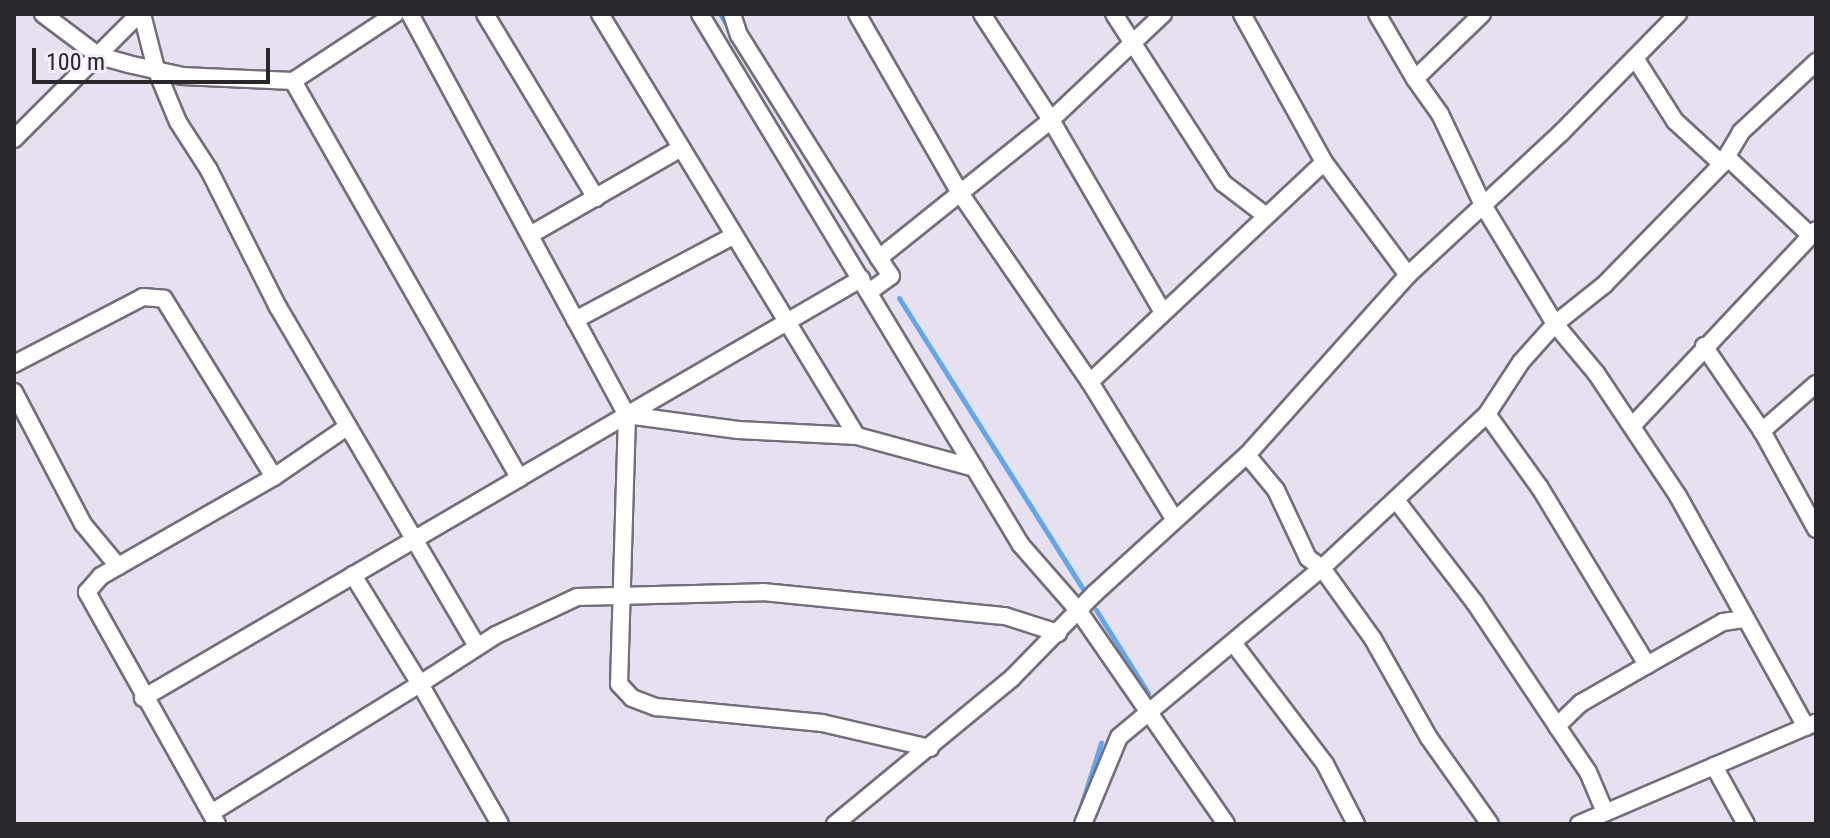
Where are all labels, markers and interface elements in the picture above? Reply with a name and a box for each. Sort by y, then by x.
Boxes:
scale bar [36,32,274,82]
text: 100 m [46,48,105,76]

